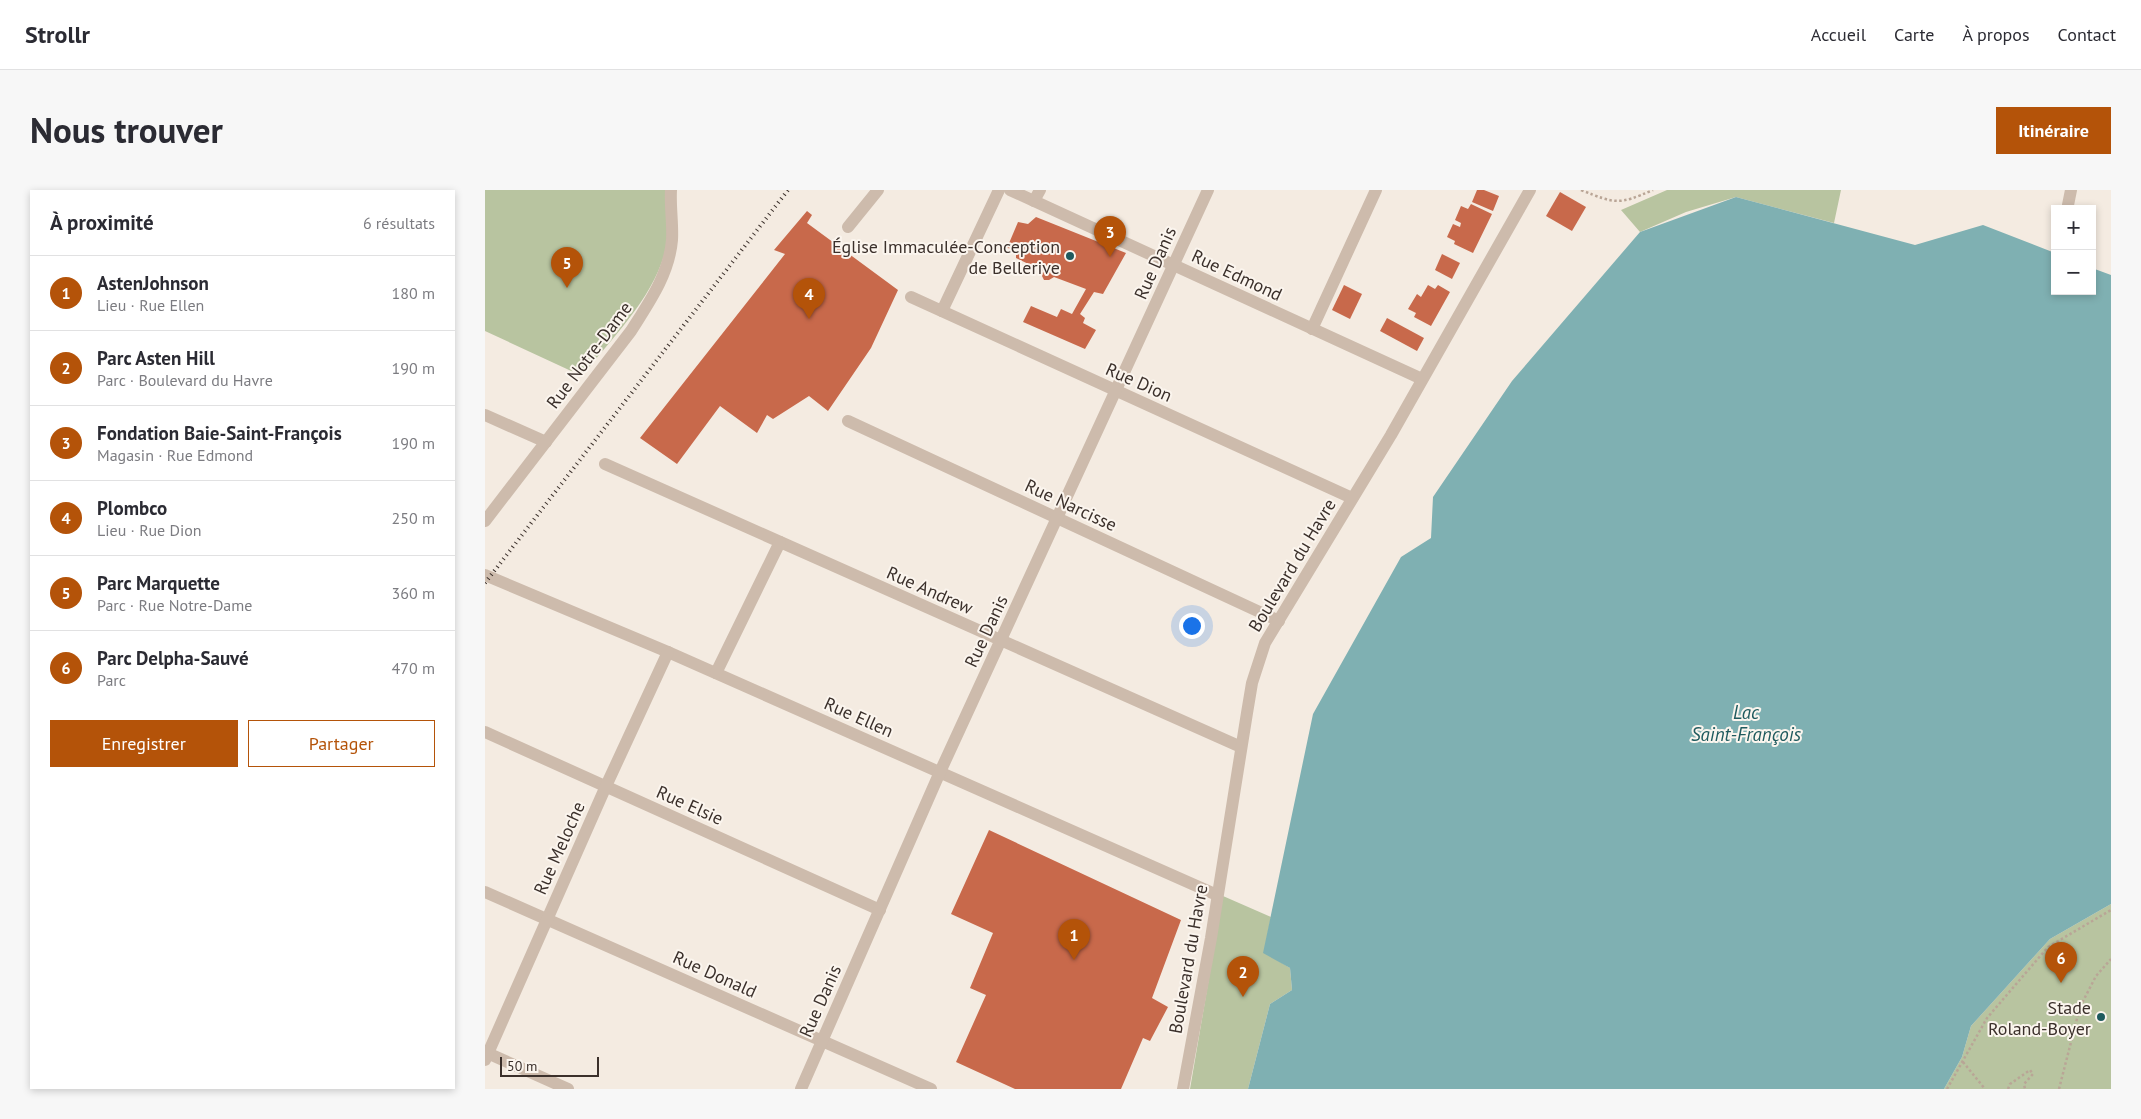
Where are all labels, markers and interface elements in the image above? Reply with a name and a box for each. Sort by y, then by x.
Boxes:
text: Strollr [25,19,90,50]
text: Accueil [1811,23,1866,46]
text: Carte [1894,23,1935,46]
text: À propos [1963,23,2030,46]
text: Contact [2058,23,2116,46]
text: Nous trouver [30,107,223,153]
button: Itinéraire [1996,107,2111,154]
map controls [2051,205,2096,295]
button: + [2051,205,2096,250]
text: À proximité [50,209,154,236]
text: 6 résultats [363,213,435,233]
pin: 3 [1094,216,1126,257]
street label: Rue Danis [1129,223,1181,303]
place label: Église Immaculée-Conception de Bellerive [832,235,1060,279]
street label: Rue Edmond [1188,244,1286,306]
pin: 5 [551,247,583,288]
marker: Église Immaculée-Conception de Bellerive [1064,250,1076,262]
button: − [2051,250,2096,295]
text: AstenJohnson [97,271,209,295]
pin: 4 [793,278,825,319]
text: 1 [61,283,71,303]
text: 180 m [392,283,435,303]
text: Lieu · Rue Ellen [97,295,204,315]
street label: Rue Notre-Dame [541,297,637,413]
text: Parc Asten Hill [97,346,215,370]
street label: Rue Dion [1102,357,1176,407]
text: 2 [61,358,71,378]
text: 190 m [392,358,435,378]
text: Parc · Boulevard du Havre [97,370,273,390]
text: Fondation Baie-Saint-François [97,421,342,445]
text: 3 [61,433,71,453]
text: 190 m [392,433,435,453]
text: Magasin · Rue Edmond [97,445,253,465]
street label: Rue Narcisse [1021,474,1121,536]
street label: Boulevard du Havre [1243,494,1341,636]
text: Plombco [97,496,167,520]
text: 4 [61,508,71,528]
text: 250 m [392,508,435,528]
text: Lieu · Rue Dion [97,520,202,540]
street label: Rue Andrew [883,561,977,620]
text: Parc Marquette [97,571,220,595]
text: 5 [61,583,71,603]
text: 360 m [392,583,435,603]
street label: Rue Danis [959,591,1013,671]
text: Parc · Rue Notre-Dame [97,595,252,615]
your location [1179,613,1205,639]
text: Parc Delpha-Sauvé [97,646,249,670]
text: 6 [61,658,71,678]
text: 470 m [392,658,435,678]
text: Parc [97,670,126,690]
street label: Rue Ellen [821,692,897,742]
water label: Lac Saint-François [1691,700,1802,746]
button: Enregistrer [50,720,238,767]
button: Partager [248,720,435,767]
street label: Rue Elsie [653,780,727,830]
street label: Rue Meloche [528,798,590,898]
street label: Boulevard du Havre [1164,883,1212,1035]
pin: 1 [1058,919,1090,960]
pin: 6 [2045,942,2077,983]
street label: Rue Donald [670,945,760,1003]
pin: 2 [1227,956,1259,997]
street label: Rue Danis [794,961,846,1041]
place label: Stade Roland-Boyer [1988,996,2091,1040]
marker: Stade Roland-Boyer [2095,1011,2107,1023]
scale bar [500,1054,599,1077]
text: 50 m [507,1057,537,1075]

